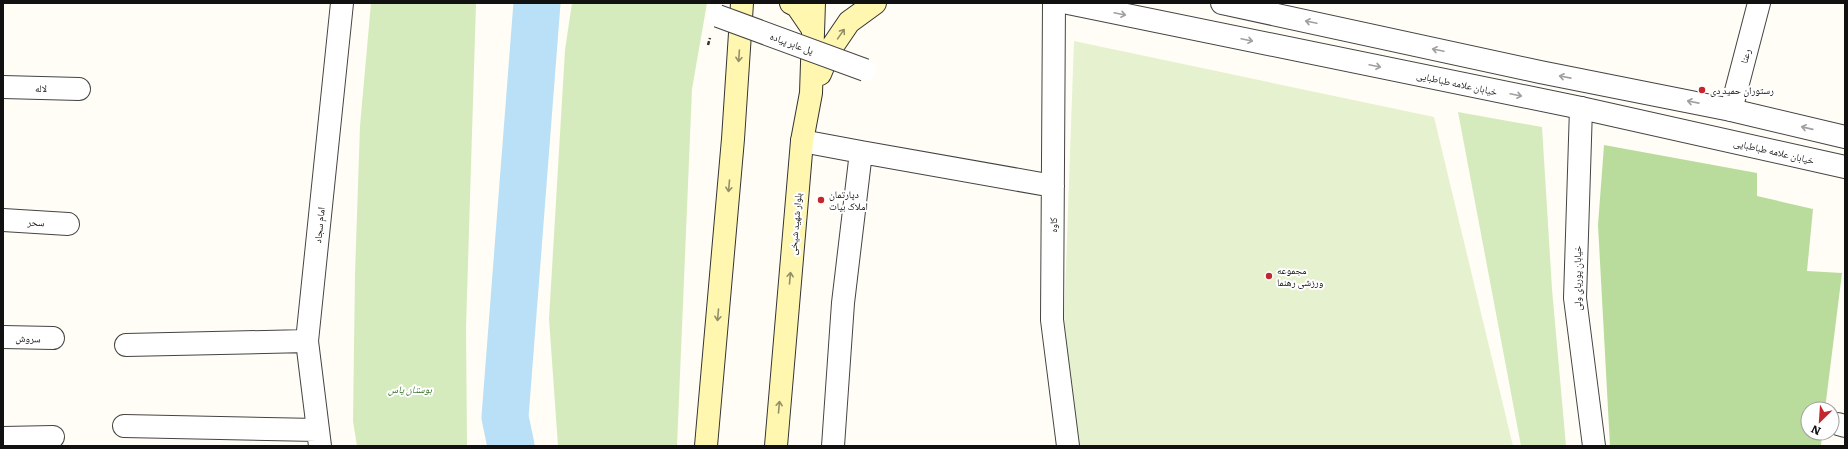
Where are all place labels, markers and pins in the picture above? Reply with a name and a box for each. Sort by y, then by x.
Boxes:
place label: رستوران حمید دی [1710,82,1774,97]
marker: رستوران حمید دی [1697,85,1707,95]
place label: دپارتمان املاک بیات [829,186,868,213]
marker: دپارتمان املاک بیات [816,195,826,205]
place label: مجموعه ورزشی رهنما [1277,262,1324,289]
marker: مجموعه ورزشی رهنما [1264,271,1274,281]

